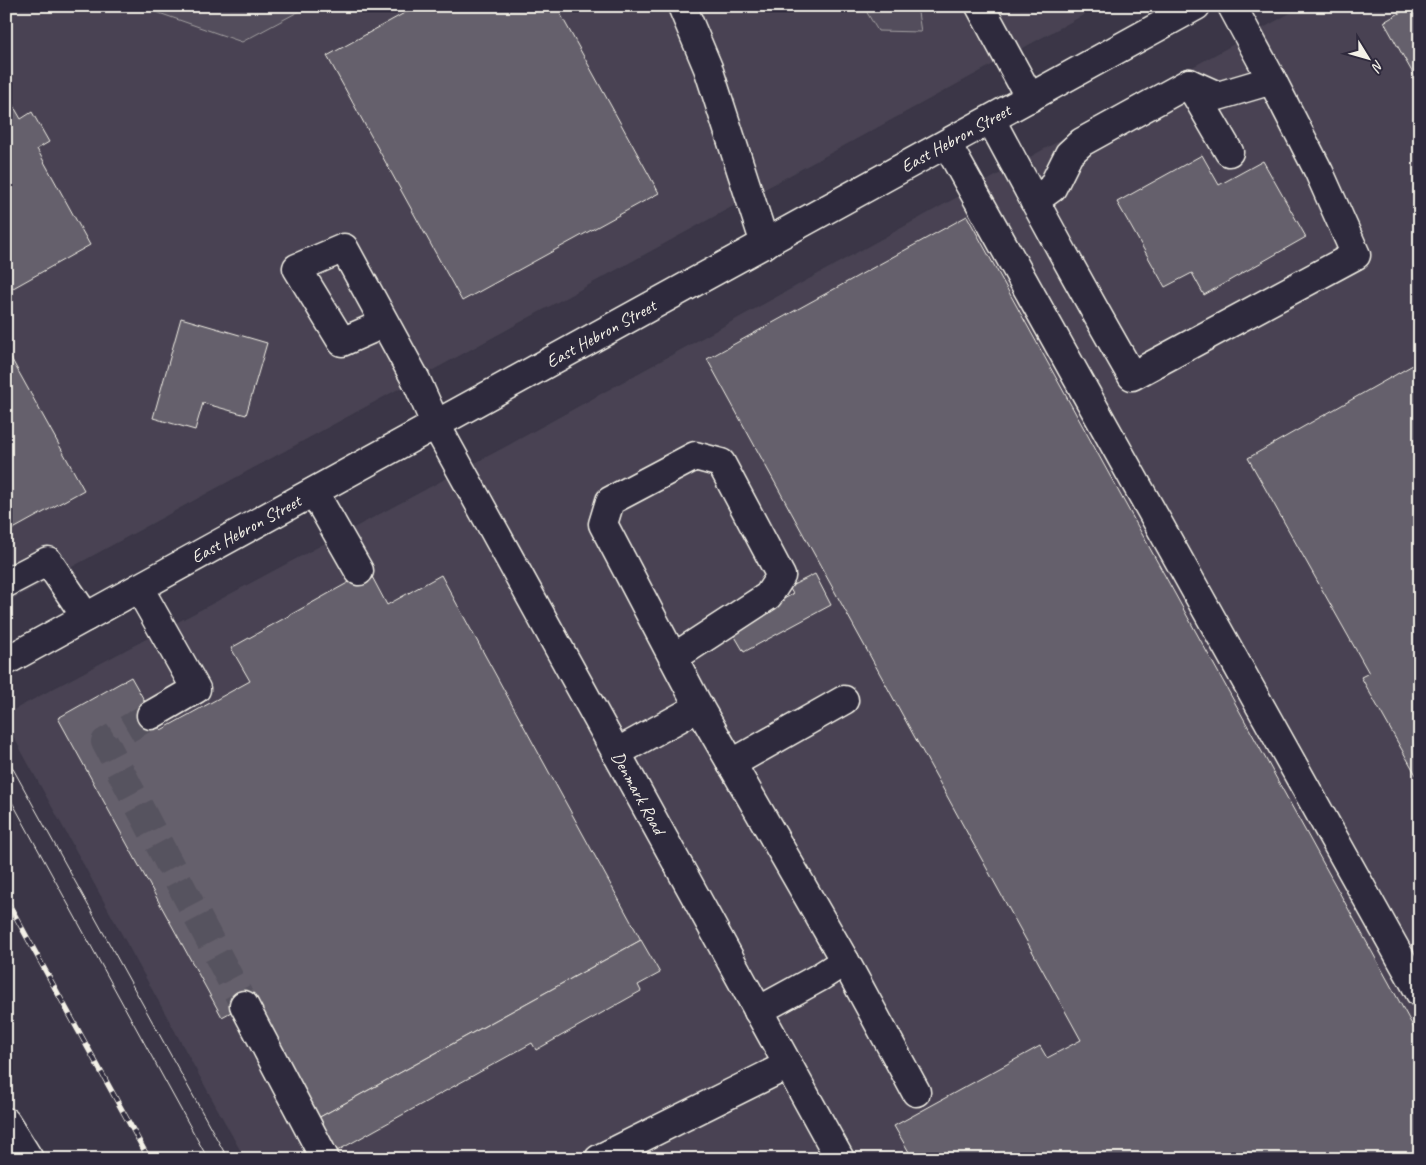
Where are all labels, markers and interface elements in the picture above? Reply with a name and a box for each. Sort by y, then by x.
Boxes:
north arrow [1344,32,1394,82]
text: N [1367,57,1387,76]
street label: East Hebron Street [897,98,1016,177]
street label: East Hebron Street [542,294,661,373]
street label: East Hebron Street [187,489,307,568]
street label: Denmark Road [607,747,671,840]

